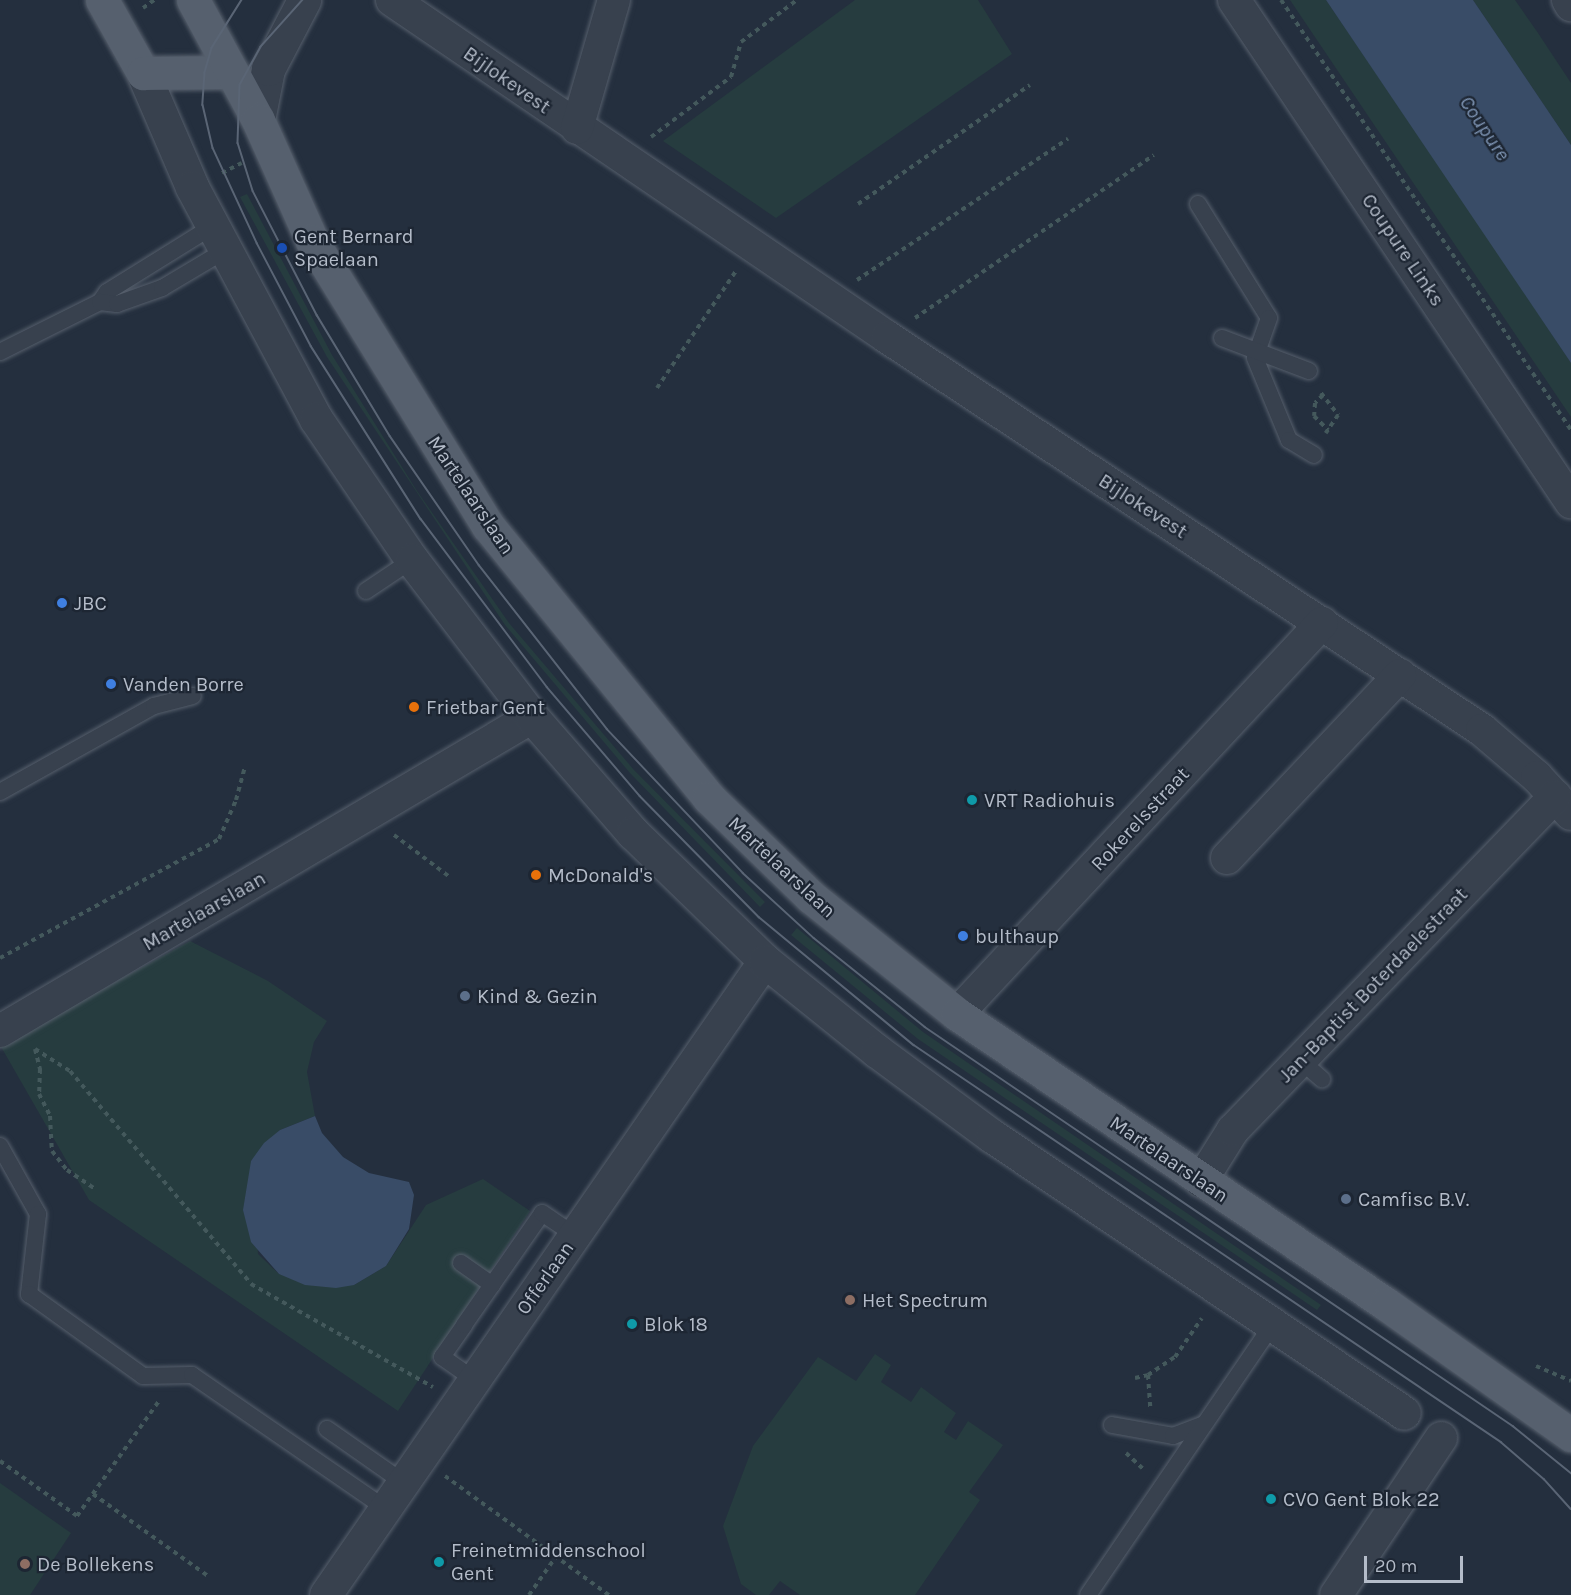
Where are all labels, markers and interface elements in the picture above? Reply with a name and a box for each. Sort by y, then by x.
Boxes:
street label: Bijlokevest [459,41,555,119]
water label: Coupure [1454,91,1516,165]
street label: Coupure Links [1357,189,1449,311]
place label: Gent Bernard Spaelaan [294,225,414,272]
marker: Gent Bernard Spaelaan [275,241,289,255]
street label: Martelaarslaan [422,431,520,559]
street label: Bijlokevest [1094,468,1192,544]
place label: JBC [74,591,107,615]
marker: JBC [55,596,69,610]
place label: Vanden Borre [123,672,244,696]
marker: Vanden Borre [104,677,118,691]
place label: Frietbar Gent [426,695,545,719]
marker: Frietbar Gent [407,700,421,714]
street label: Rokerelsstraat [1086,762,1194,876]
place label: VRT Radiohuis [984,788,1115,812]
marker: VRT Radiohuis [965,793,979,807]
street label: Martelaarslaan [723,811,841,923]
place label: McDonald's [548,863,653,887]
street label: Martelaarslaan [138,866,270,956]
marker: McDonald's [529,868,543,882]
street label: Jan-Baptist Boterdaelestraat [1273,883,1473,1087]
place label: bulthaup [975,924,1059,948]
marker: bulthaup [956,929,970,943]
place label: Kind & Gezin [477,984,597,1008]
marker: Kind & Gezin [458,989,472,1003]
street label: Martelaarslaan [1105,1110,1233,1208]
place label: Camfisc B.V. [1358,1187,1469,1211]
marker: Camfisc B.V. [1339,1192,1353,1206]
street label: Offerlaan [511,1237,579,1319]
place label: Het Spectrum [862,1288,988,1312]
marker: Het Spectrum [843,1293,857,1307]
place label: Blok 18 [644,1312,708,1336]
marker: Blok 18 [625,1317,639,1331]
place label: CVO Gent Blok 22 [1283,1487,1440,1511]
marker: CVO Gent Blok 22 [1264,1492,1278,1506]
place label: Freinetmiddenschool Gent [451,1538,646,1585]
scale bar [1367,1544,1466,1582]
place label: De Bollekens [37,1552,154,1576]
marker: Freinetmiddenschool Gent [432,1555,446,1569]
text: 20 m [1375,1555,1417,1577]
marker: De Bollekens [18,1557,32,1571]

